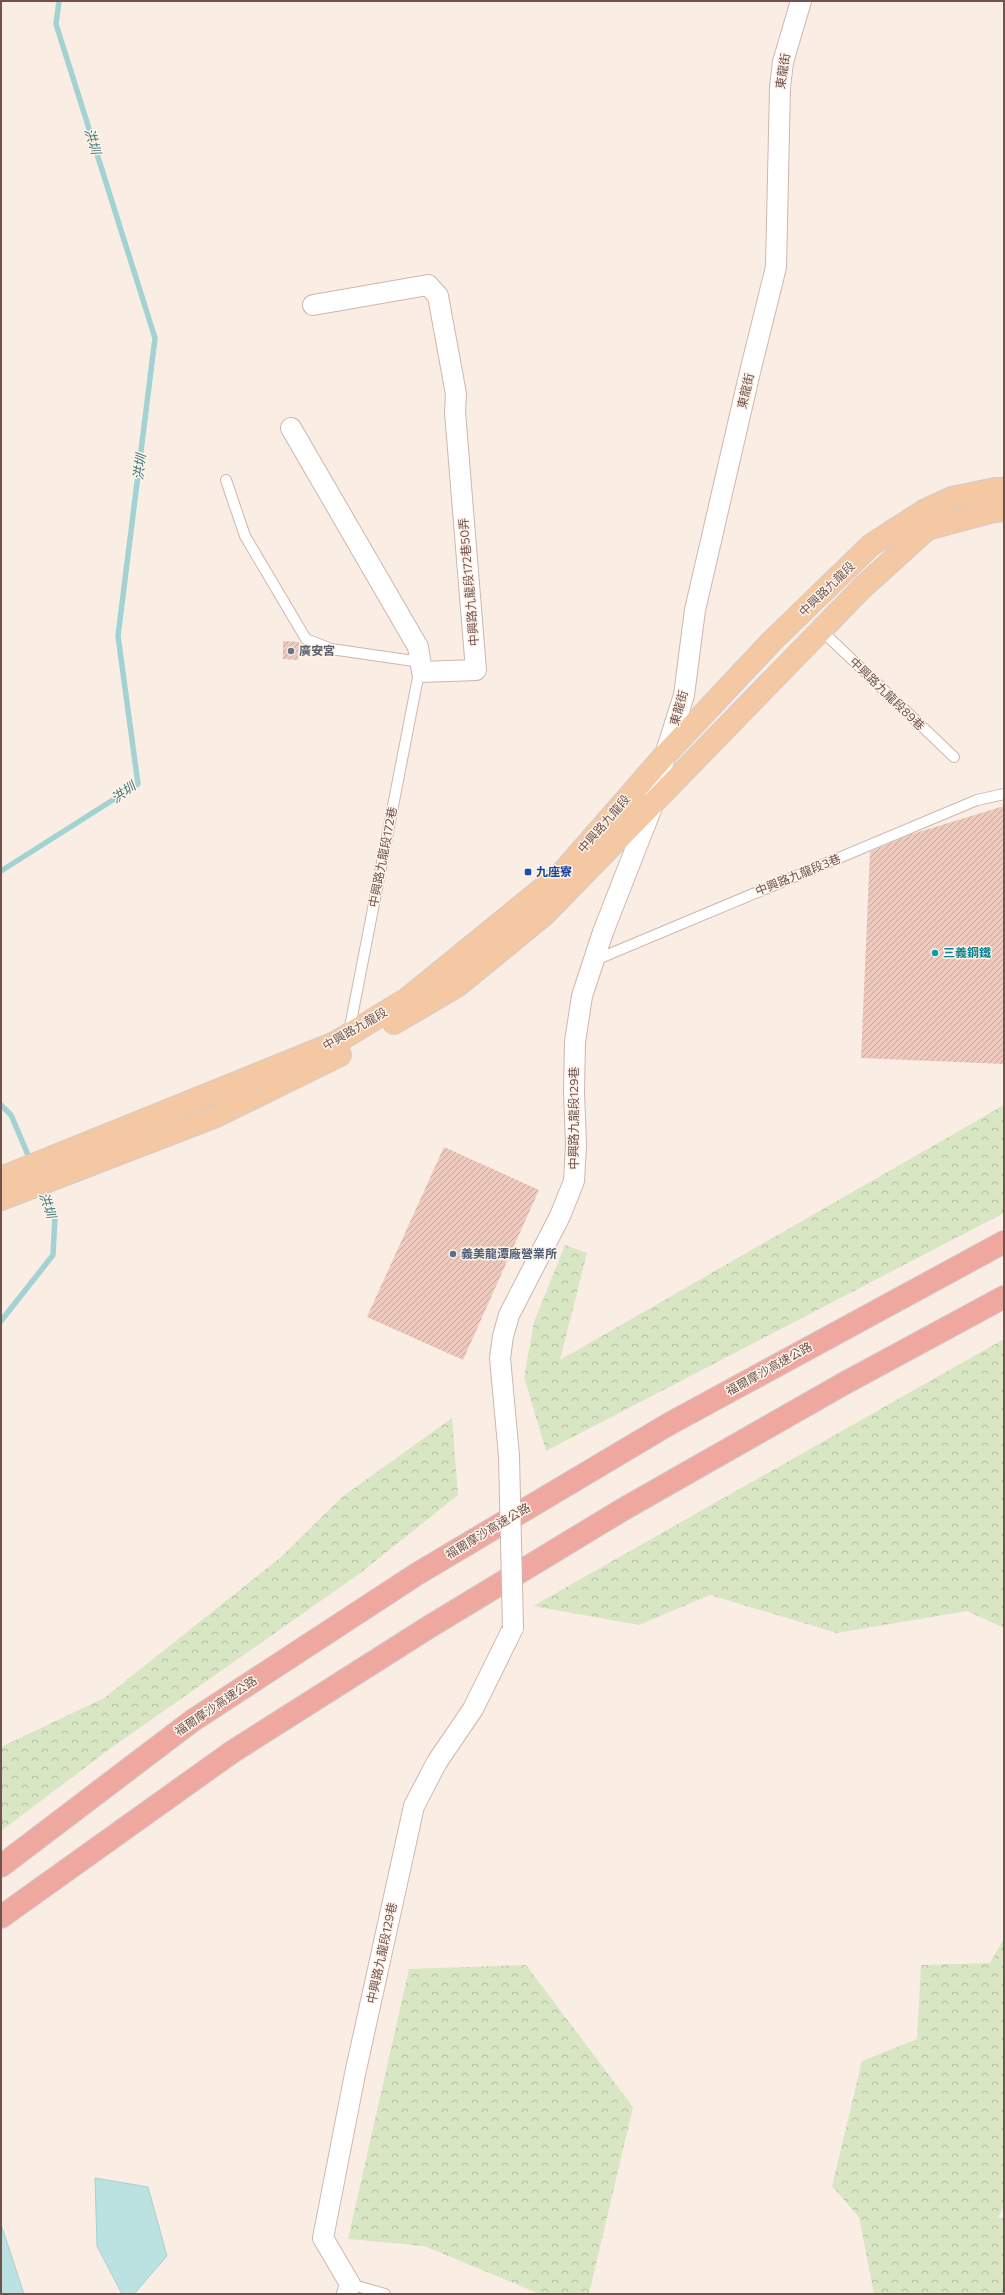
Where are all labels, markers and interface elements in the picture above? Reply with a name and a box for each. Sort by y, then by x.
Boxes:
street label: 東龍街 [772,52,792,90]
water label: 洪圳 [82,126,105,158]
street label: 東龍街 [734,372,756,410]
water label: 洪圳 [129,451,149,481]
street label: 中興路九龍段172巷50弄 [455,517,481,647]
street label: 中興路九龍段 [796,558,857,618]
place label: 廣安宮 [299,643,335,657]
marker: 廣安宮 [286,646,296,656]
street label: 中興路九龍段89巷 [847,654,928,733]
street label: 東龍街 [666,688,690,727]
water label: 洪圳 [108,777,140,806]
street label: 中興路九龍段 [574,792,632,855]
street label: 中興路九龍段172巷 [365,805,399,908]
street label: 中興路九龍段3巷 [753,851,842,898]
place label: 九座寮 [536,864,572,878]
marker: 九座寮 [523,867,533,877]
place label: 三義鋼鐵 [943,945,991,959]
marker: 三義鋼鐵 [930,948,940,958]
street label: 中興路九龍段 [320,1004,389,1052]
street label: 中興路九龍段129巷 [566,1066,580,1170]
water label: 洪圳 [36,1190,60,1222]
place label: 義美龍潭廠營業所 [461,1246,557,1260]
marker: 義美龍潭廠營業所 [448,1249,458,1259]
street label: 福爾摩沙高速公路 [723,1339,814,1398]
street label: 福爾摩沙高速公路 [443,1499,532,1561]
street label: 福爾摩沙高速公路 [172,1673,259,1738]
street label: 中興路九龍段129巷 [363,1901,399,2005]

